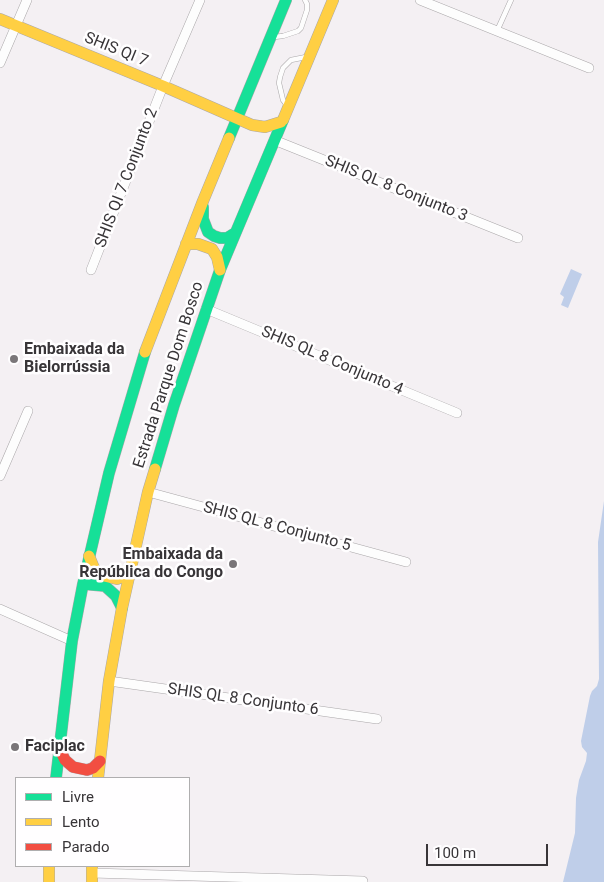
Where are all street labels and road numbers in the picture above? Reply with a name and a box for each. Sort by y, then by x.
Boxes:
street label: SHIS QI 7 [81,29,151,71]
street label: SHIS QI 7 Conjunto 2 [92,105,162,251]
street label: SHIS QL 8 Conjunto 3 [322,152,470,226]
street label: Estrada Parque Dom Bosco [130,279,208,471]
street label: SHIS QL 8 Conjunto 4 [258,322,406,400]
street label: SHIS QL 8 Conjunto 5 [201,498,353,556]
street label: SHIS QL 8 Conjunto 6 [166,680,320,720]

